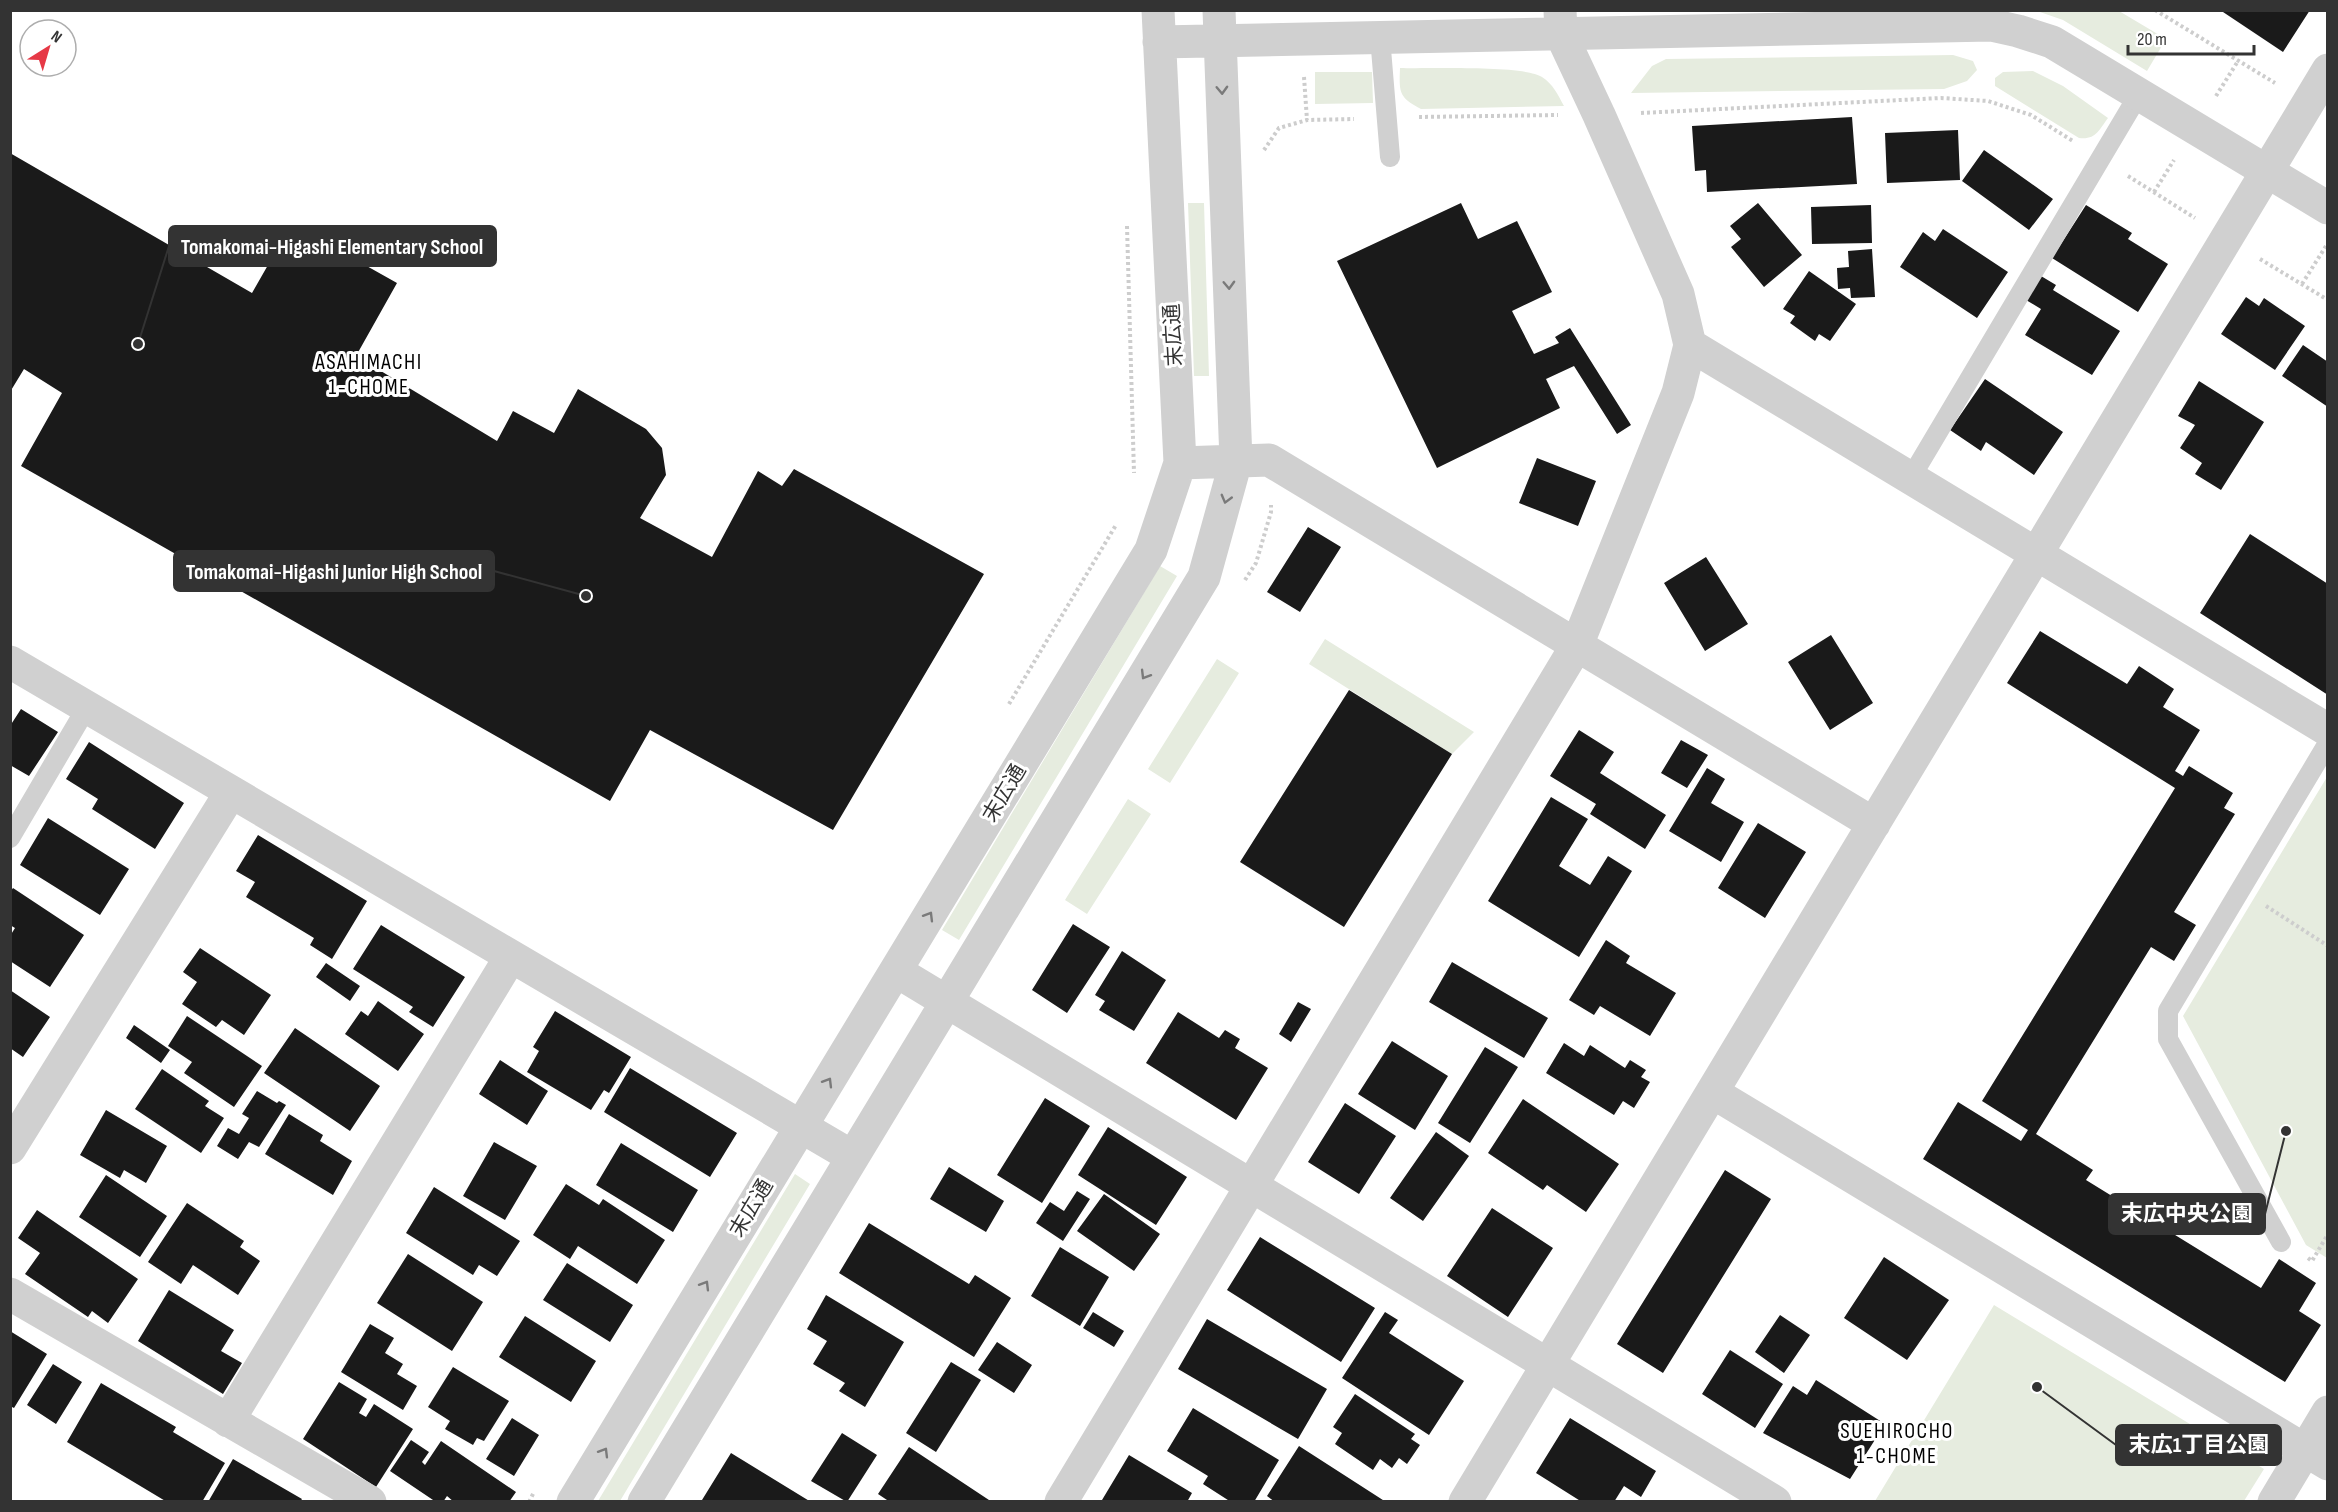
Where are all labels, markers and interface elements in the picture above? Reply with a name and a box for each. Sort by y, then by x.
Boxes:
north arrow [18,18,78,78]
scale bar [2128,18,2254,56]
text: N [47,27,65,47]
text: 20 m [2137,29,2167,50]
one-way arrow [1216,85,1228,94]
callout: Tomakomai-Higashi Elementary School [169,226,496,266]
text: Tomakomai-Higashi Elementary School [181,234,483,261]
one-way arrow [1223,280,1236,289]
street label: 末広通 [1159,303,1188,367]
district label: ASAHIMACHI 1-CHOME [314,349,423,401]
one-way arrow [1220,494,1233,504]
callout: Tomakomai-Higashi Junior High School [174,551,494,591]
text: Tomakomai-Higashi Junior High School [186,559,482,586]
one-way arrow [1140,669,1152,679]
street label: 末広通 [977,760,1031,827]
one-way arrow [922,912,934,922]
one-way arrow [821,1078,832,1088]
street label: 末広通 [724,1175,778,1242]
callout: 末広中央公園 [2109,1194,2265,1234]
text: 末広中央公園 [2121,1201,2253,1228]
one-way arrow [697,1281,709,1291]
district label: SUEHIROCHO 1-CHOME [1840,1418,1954,1470]
callout: 末広1丁目公園 [2116,1425,2281,1465]
text: 末広1丁目公園 [2129,1432,2269,1459]
one-way arrow [596,1447,607,1458]

